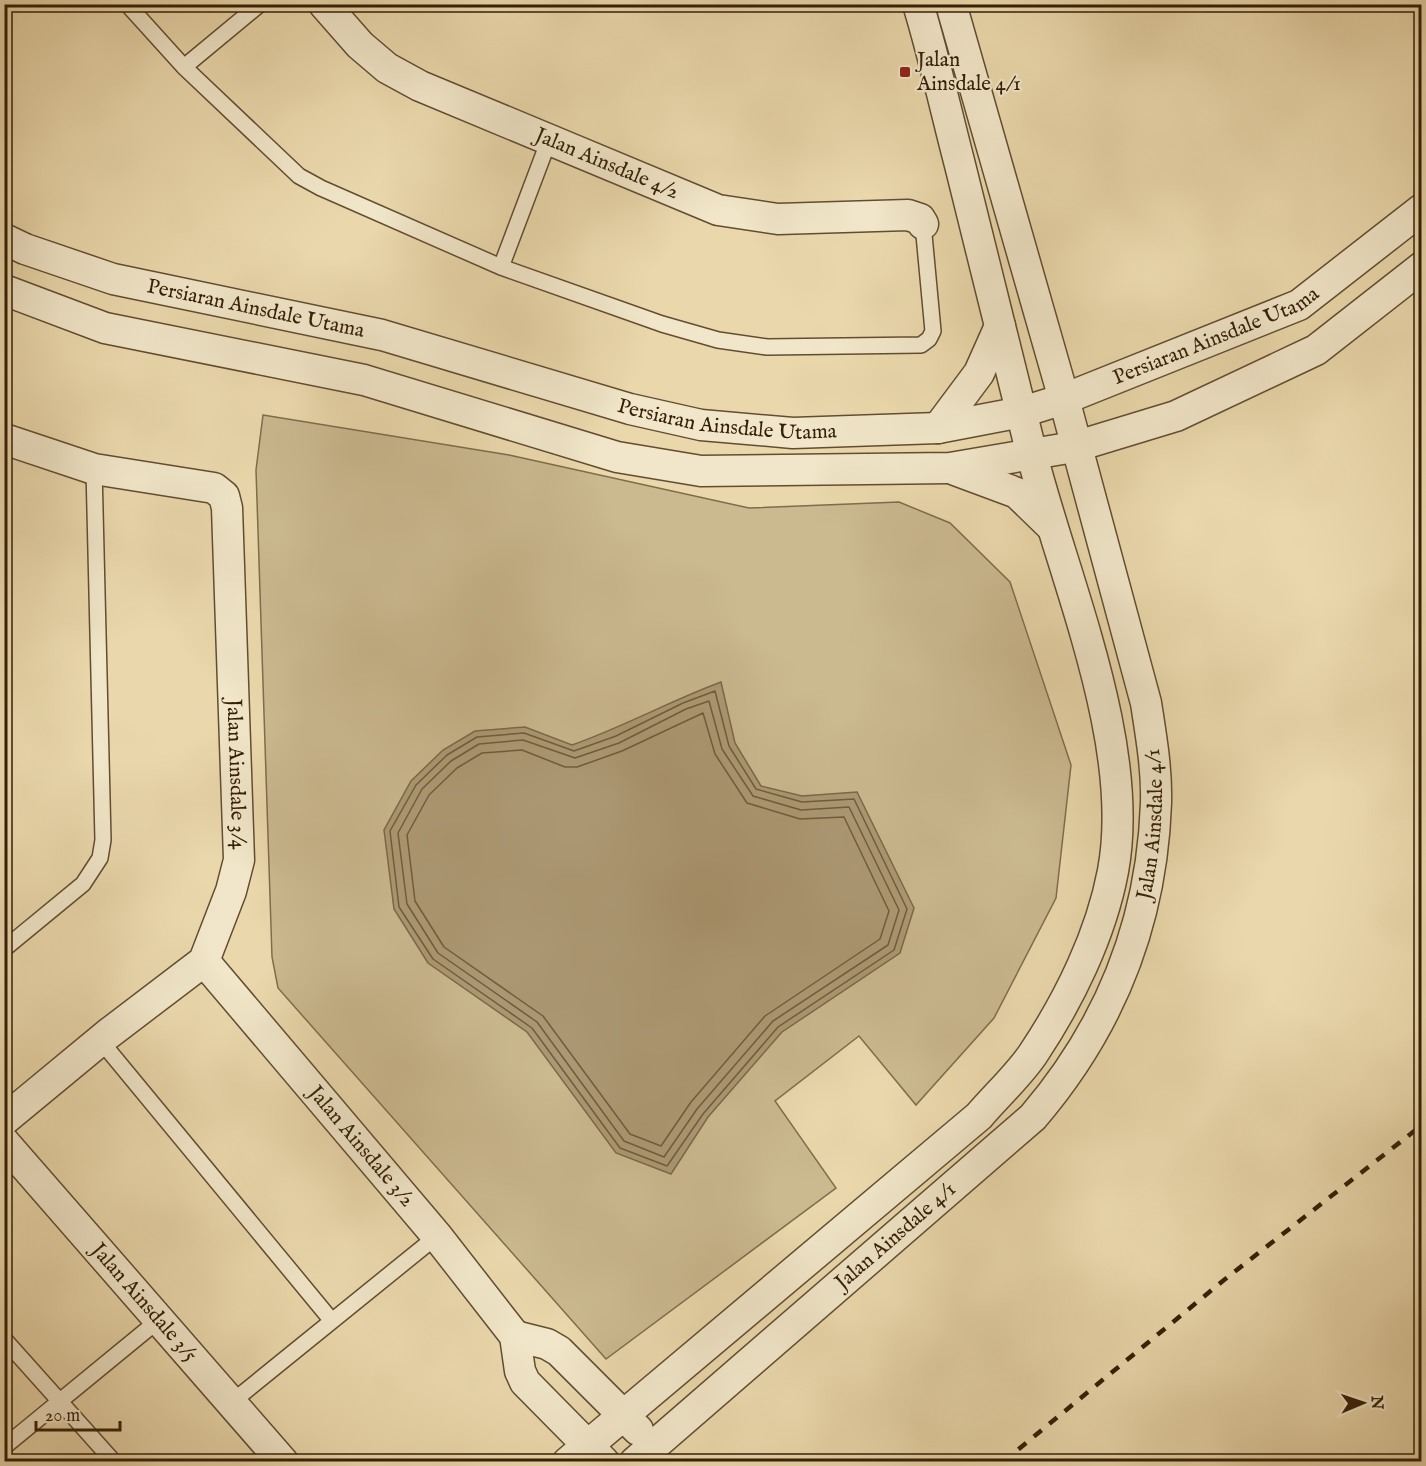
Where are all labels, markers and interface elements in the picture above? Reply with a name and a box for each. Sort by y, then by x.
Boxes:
place label: Jalan Ainsdale 4/1 [915,47,1021,98]
marker: Jalan Ainsdale 4/1 [898,65,912,79]
street label: Jalan Ainsdale 4/2 [529,121,683,206]
street label: Persiaran Ainsdale Utama [145,273,368,345]
street label: Persiaran Ainsdale Utama [1109,280,1325,392]
street label: Persiaran Ainsdale Utama [614,392,838,447]
street label: Jalan Ainsdale 3/4 [220,696,252,851]
street label: Jalan Ainsdale 4/1 [1130,747,1170,904]
street label: Jalan Ainsdale 3/2 [301,1079,420,1213]
street label: Jalan Ainsdale 4/1 [828,1176,962,1297]
street label: Jalan Ainsdale 3/5 [84,1236,203,1368]
north arrow [1333,1373,1393,1433]
scale bar [36,1394,120,1432]
text: N [1366,1394,1386,1410]
text: 20 m [45,1405,80,1428]

